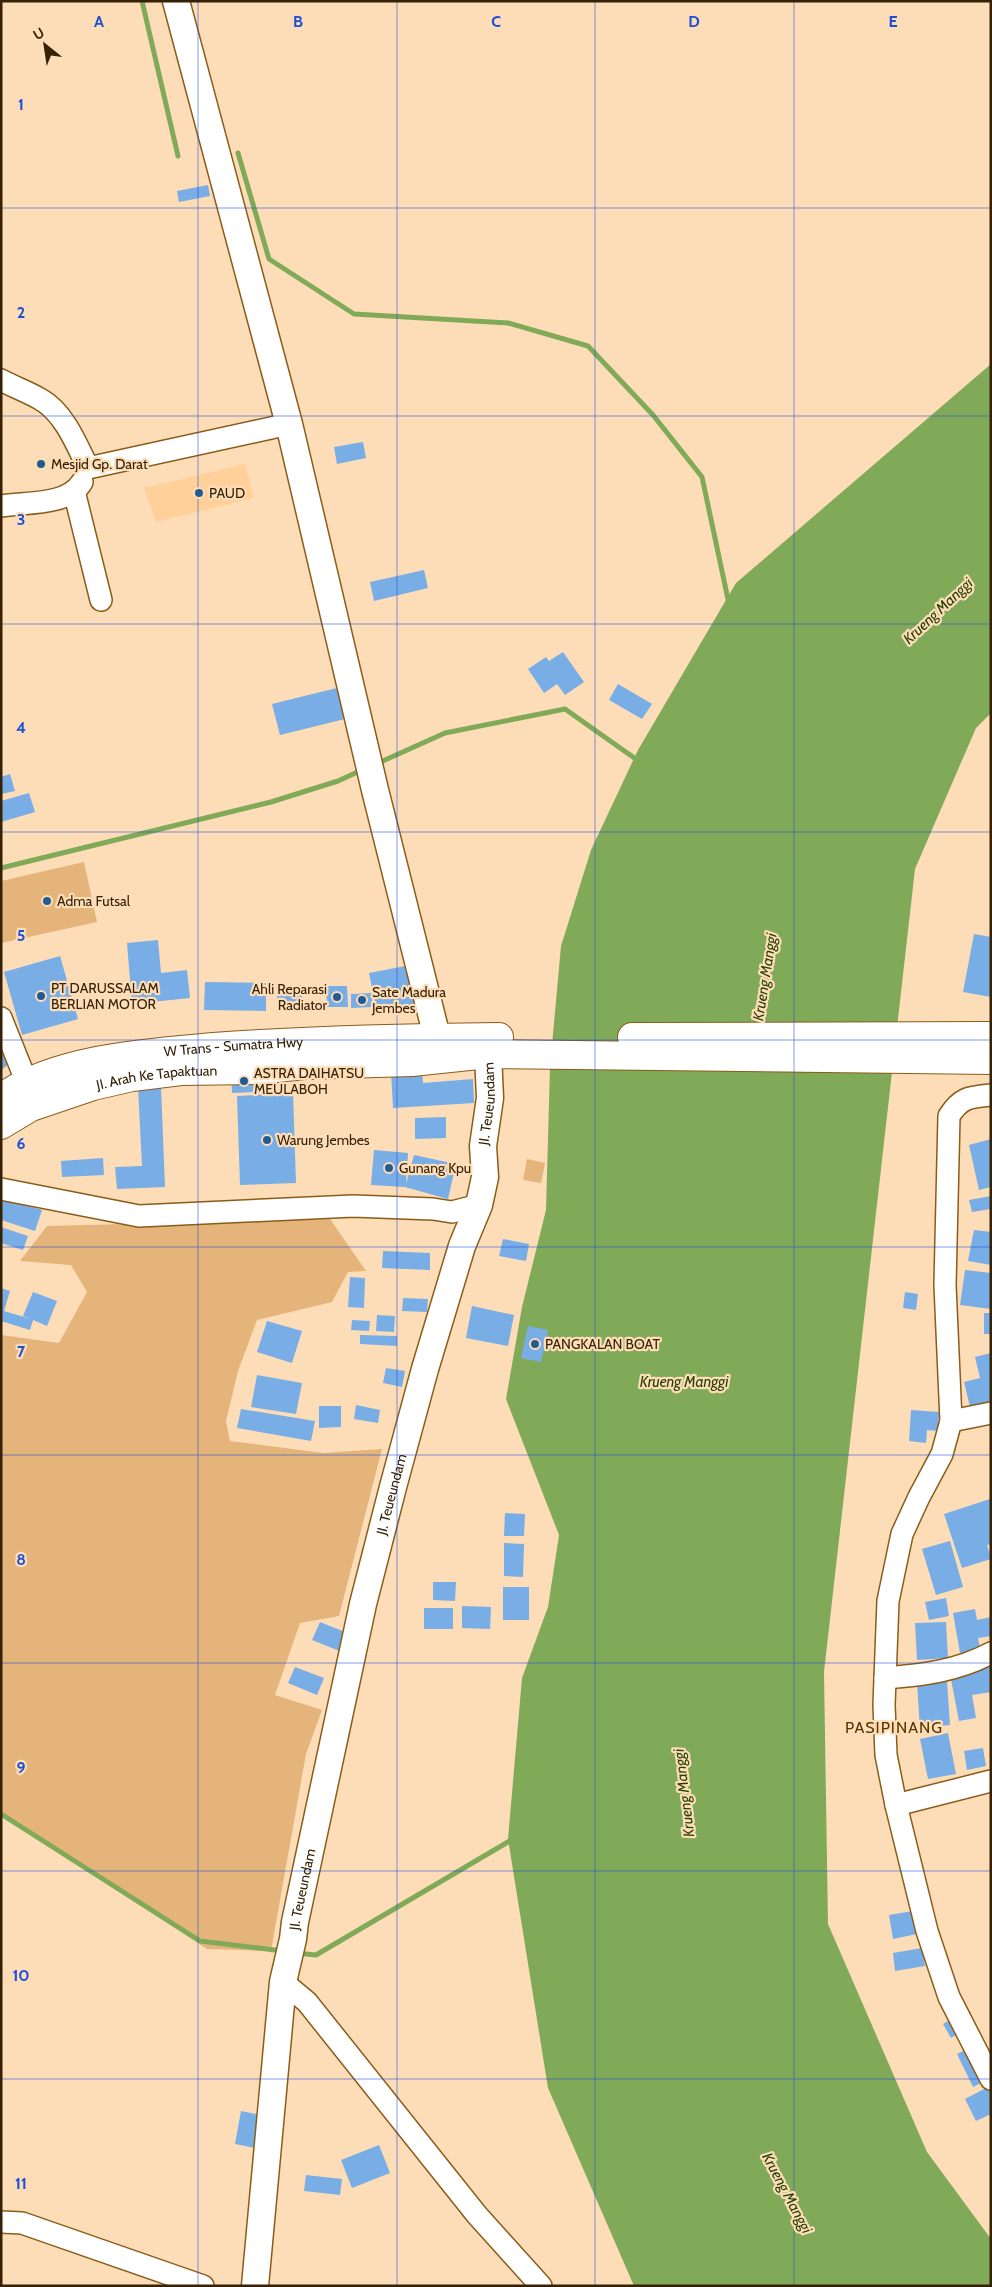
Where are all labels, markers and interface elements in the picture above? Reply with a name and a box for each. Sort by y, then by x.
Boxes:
text: A [94,12,104,31]
text: B [293,12,303,31]
text: C [491,12,501,31]
text: D [688,12,700,31]
text: E [888,12,898,31]
north arrow [20,20,70,70]
text: U [30,23,47,44]
text: 1 [18,95,24,114]
text: 2 [17,303,25,322]
place label: Mesjid Gp. Darat [51,455,148,473]
marker: Mesjid Gp. Darat [35,458,47,470]
place label: PAUD [209,484,245,502]
marker: PAUD [193,487,205,499]
text: 3 [17,510,25,529]
water label: Krueng Manggi [899,574,977,648]
text: 4 [16,718,26,737]
place label: Adma Futsal [57,892,131,910]
marker: Adma Futsal [41,895,53,907]
text: 5 [17,926,25,945]
water label: Krueng Manggi [749,931,781,1022]
place label: PT DARUSSALAM BERLIAN MOTOR [51,979,159,1013]
place label: Ahli Reparasi Radiator [252,980,328,1014]
place label: Sate Madura Jembes [371,983,446,1017]
marker: PT DARUSSALAM BERLIAN MOTOR [35,990,47,1002]
marker: Ahli Reparasi Radiator [331,991,343,1003]
marker: Sate Madura Jembes [356,994,368,1006]
street label: W Trans - Sumatra Hwy [163,1033,304,1060]
street label: JI. Arah Ke Tapaktuan [93,1062,218,1094]
street label: JI. Teueundam [474,1062,499,1147]
place label: ASTRA DAIHATSU MEULABOH [254,1064,364,1098]
marker: ASTRA DAIHATSU MEULABOH [238,1075,250,1087]
place label: Warung Jembes [277,1131,370,1149]
text: 6 [17,1134,26,1153]
marker: Warung Jembes [261,1134,273,1146]
place label: Gunang Kpu [399,1159,471,1177]
marker: Gunang Kpu [383,1162,395,1174]
place label: PANGKALAN BOAT [545,1335,660,1353]
marker: PANGKALAN BOAT [529,1338,541,1350]
text: 7 [17,1342,26,1361]
water label: Krueng Manggi [640,1373,729,1391]
street label: JI. Teueundam [372,1452,411,1538]
text: 8 [16,1550,26,1569]
district label: PASIPINANG [845,1718,943,1737]
water label: Krueng Manggi [670,1747,698,1838]
text: 9 [17,1758,26,1777]
street label: JI. Teueundam [285,1847,319,1932]
text: 10 [12,1966,30,1985]
water label: Krueng Manggi [758,2150,816,2237]
text: 11 [15,2174,27,2193]

